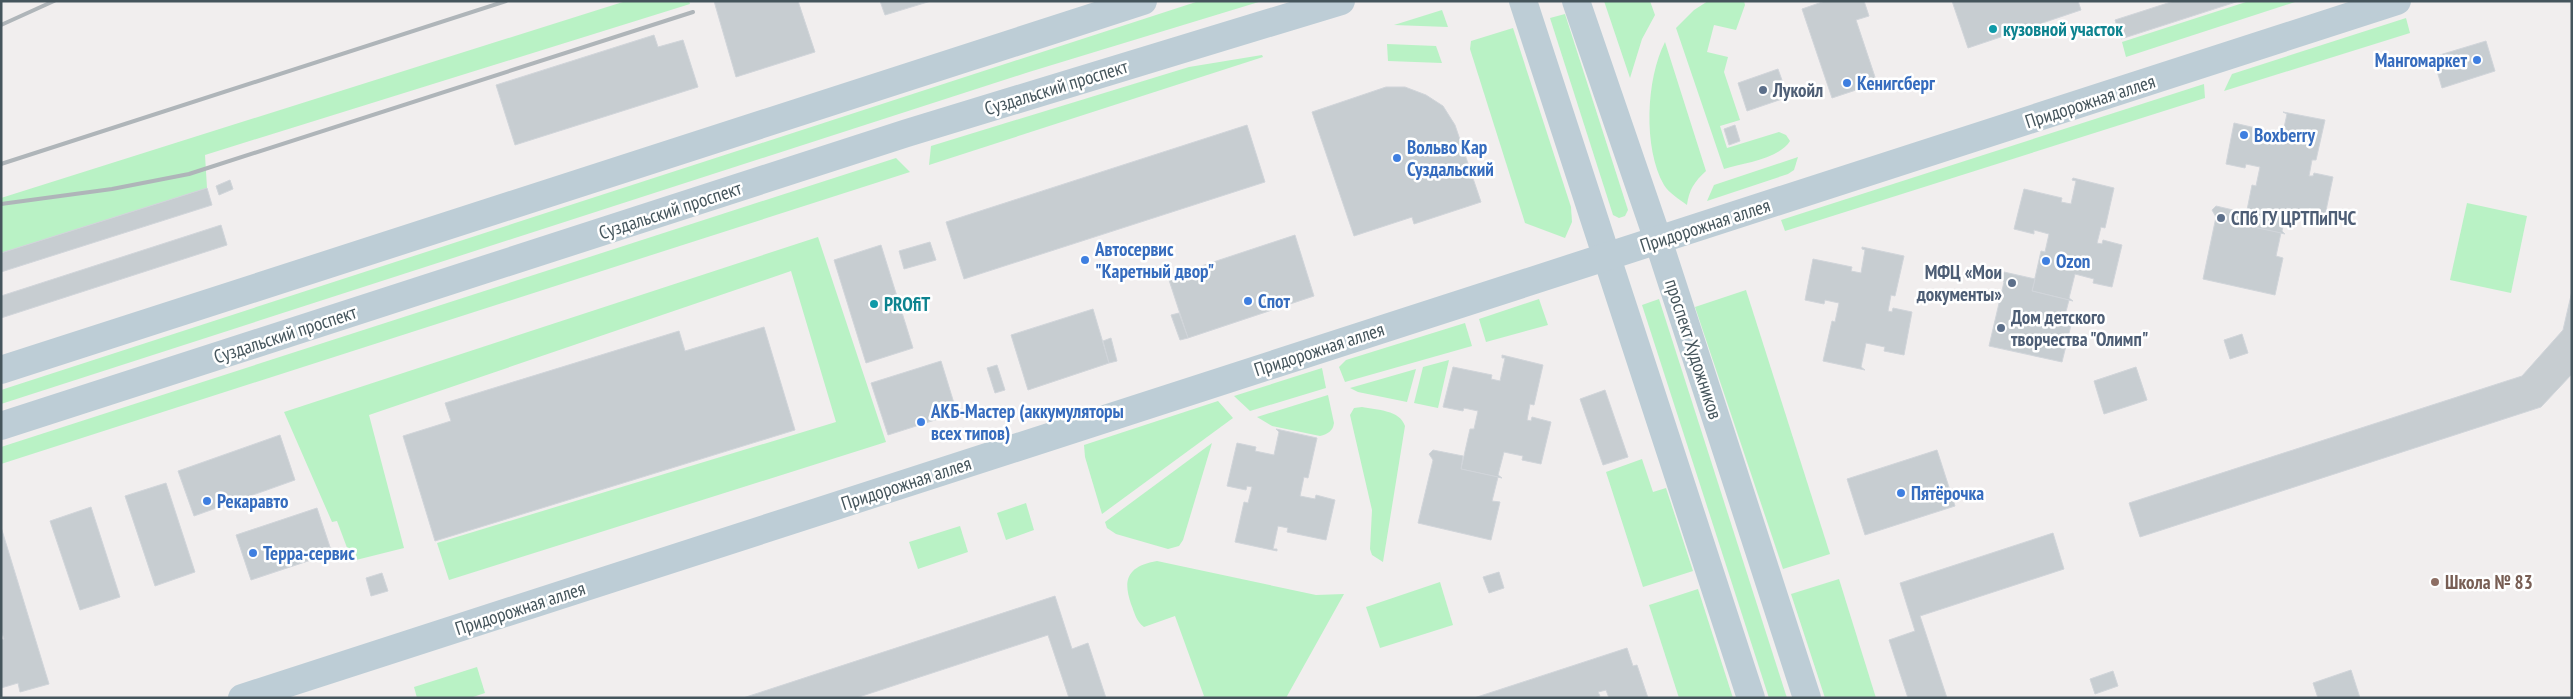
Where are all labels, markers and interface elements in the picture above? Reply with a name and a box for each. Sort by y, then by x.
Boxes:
place label: кузовной участок [2003,17,2123,41]
marker: кузовной участок [1987,23,1999,35]
place label: Мангомаркет [2375,48,2467,72]
street label: Суздальский проспект [981,54,1131,120]
marker: Мангомаркет [2471,54,2483,66]
street label: Придорожная аллея [2022,69,2158,133]
place label: Кенигсберг [1857,71,1935,95]
marker: Кенигсберг [1841,77,1853,89]
place label: Лукойл [1772,78,1823,102]
marker: Лукойл [1757,84,1769,96]
place label: Boxberry [2254,123,2315,147]
marker: Boxberry [2238,129,2250,141]
place label: Вольво Кар Суздальский [1407,135,1494,181]
marker: Вольво Кар Суздальский [1391,152,1403,164]
street label: Суздальский проспект [596,175,745,244]
street label: Придорожная аллея [1637,193,1773,257]
place label: СПб ГУ ЦРТПиПЧС [2231,206,2356,230]
marker: СПб ГУ ЦРТПиПЧС [2215,212,2227,224]
place label: Автосервис "Каретный двор" [1094,237,1214,283]
place label: Ozon [2056,249,2090,273]
marker: Автосервис "Каретный двор" [1079,254,1091,266]
marker: Ozon [2040,255,2052,267]
place label: МФЦ «Мои документы» [1916,260,2002,306]
street label: проспект Художников [1660,276,1728,422]
marker: МФЦ «Мои документы» [2006,277,2018,289]
place label: Спот [1258,289,1290,313]
place label: PROfiT [884,292,930,316]
marker: Спот [1242,295,1254,307]
marker: PROfiT [868,298,880,310]
street label: Суздальский проспект [211,299,360,368]
place label: Дом детского творчества "Олимп" [2011,305,2148,351]
street label: Придорожная аллея [1251,317,1387,381]
marker: Дом детского творчества "Олимп" [1995,322,2007,334]
place label: АКБ-Мастер (аккумуляторы всех типов) [930,399,1124,445]
marker: АКБ-Мастер (аккумуляторы всех типов) [915,416,927,428]
street label: Придорожная аллея [838,451,974,515]
place label: Пятёрочка [1911,481,1984,505]
marker: Пятёрочка [1895,487,1907,499]
place label: Рекаравто [217,489,288,513]
marker: Рекаравто [201,495,213,507]
place label: Терра-сервис [263,541,355,565]
marker: Терра-сервис [247,547,259,559]
place label: Школа № 83 [2445,570,2533,594]
street label: Придорожная аллея [452,576,588,640]
marker: Школа № 83 [2429,576,2441,588]

